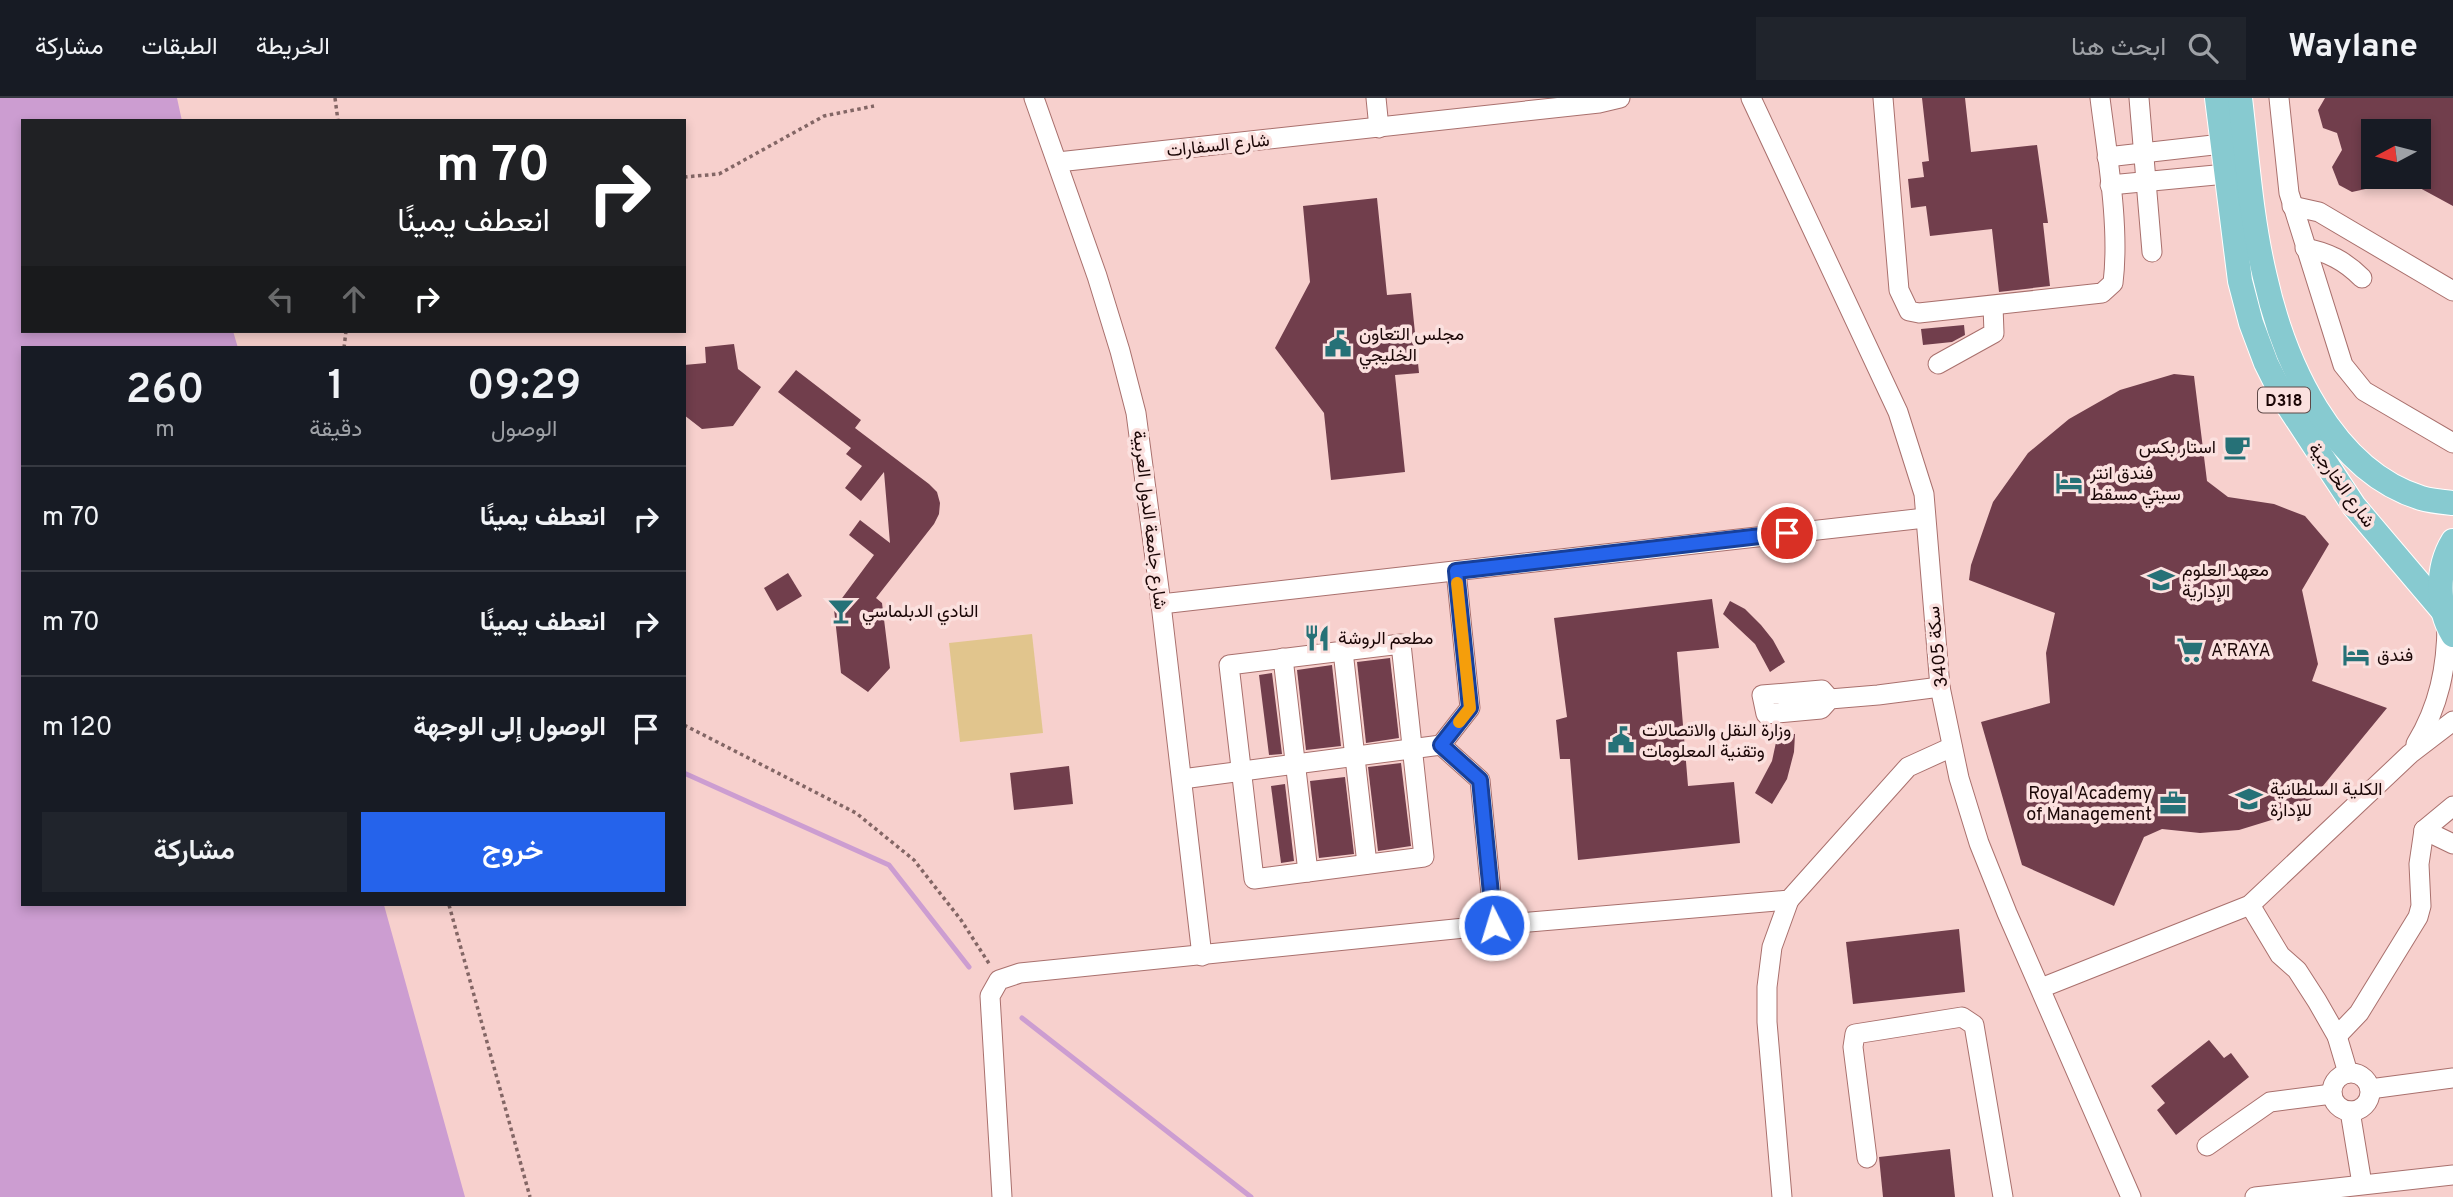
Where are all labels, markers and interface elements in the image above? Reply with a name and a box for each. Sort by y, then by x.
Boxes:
search box [1756,17,2246,80]
text: Waylane [2288,27,2418,69]
icon: search [2184,29,2222,67]
text: ابحث هنا [2071,32,2166,65]
text: مشاركة [35,33,103,63]
text: الطبقات [141,33,218,63]
text: الخريطة [256,33,330,63]
north arrow [2361,119,2431,189]
map controls [2361,119,2431,189]
street label: شارع السفارات [1165,130,1271,163]
text: 70 m [436,137,550,199]
icon: right [574,147,665,238]
text: انعطف يمينًا [397,203,550,243]
icon: left [262,280,300,318]
icon: ahead [335,280,373,318]
icon: right [408,280,446,318]
place label: مجلس التعاون الخليجي [1359,324,1464,370]
public building icon: مجلس التعاون الخليجي [1323,329,1353,359]
text: 1 [328,361,344,414]
text: 09:29 [467,361,581,414]
text: 260 [126,365,204,418]
road number: D318 [2258,388,2310,412]
text: m [155,416,175,445]
text: دقيقة [309,416,362,445]
text: الوصول [491,416,557,445]
street label: شارع جامعة الدول العربية [1126,429,1171,611]
cafe icon: استار بكس [2222,432,2252,462]
place label: استار بكس [2139,437,2216,460]
street label: شارع الخارجية [2302,439,2379,533]
place label: فندق انتر سيتي مسقط [2089,463,2181,509]
hotel icon: فندق انتر سيتي مسقط [2054,468,2084,498]
icon: right [627,500,665,538]
text: 70 m [42,502,100,535]
text: انعطف يمينًا [480,502,606,535]
pin [1757,503,1817,563]
icon: arrive [1768,514,1806,552]
place label: معهد العلوم الإدارية [2182,560,2269,604]
school or university icon: معهد العلوم الإدارية [2146,565,2176,595]
bar icon: النادي الدبلماسي [826,596,856,626]
place label: النادي الدبلماسي [862,601,979,626]
icon: right [627,605,665,643]
street label: سكة 3405 [1923,605,1954,689]
text: 70 m [42,607,100,640]
text: انعطف يمينًا [480,607,606,640]
restaurant icon: مطعم الروشة [1302,623,1332,653]
place label: مطعم الروشة [1338,628,1433,651]
supermarket icon: A’RAYA [2175,635,2205,665]
place label: A’RAYA [2211,640,2271,663]
hotel icon: فندق [2341,640,2371,670]
place label: فندق [2377,645,2413,668]
icon: arrive [627,710,665,748]
text: 120 m [42,712,112,745]
text: الوصول إلى الوجهة [413,712,606,745]
place label: وزارة النقل والاتصالات وتقنية المعلومات [1642,720,1791,764]
public building icon: وزارة النقل والاتصالات وتقنية المعلومات [1606,725,1636,755]
place label: الكلية السلطانية للإدارة [2270,779,2383,823]
place label: Royal Academy of Management [2026,783,2152,827]
school or university icon: الكلية السلطانية للإدارة [2234,784,2264,814]
office icon: Royal Academy of Management [2158,788,2188,818]
button: مشاركة [42,812,347,892]
button: خروج [361,812,665,892]
position arrow [1457,888,1531,962]

